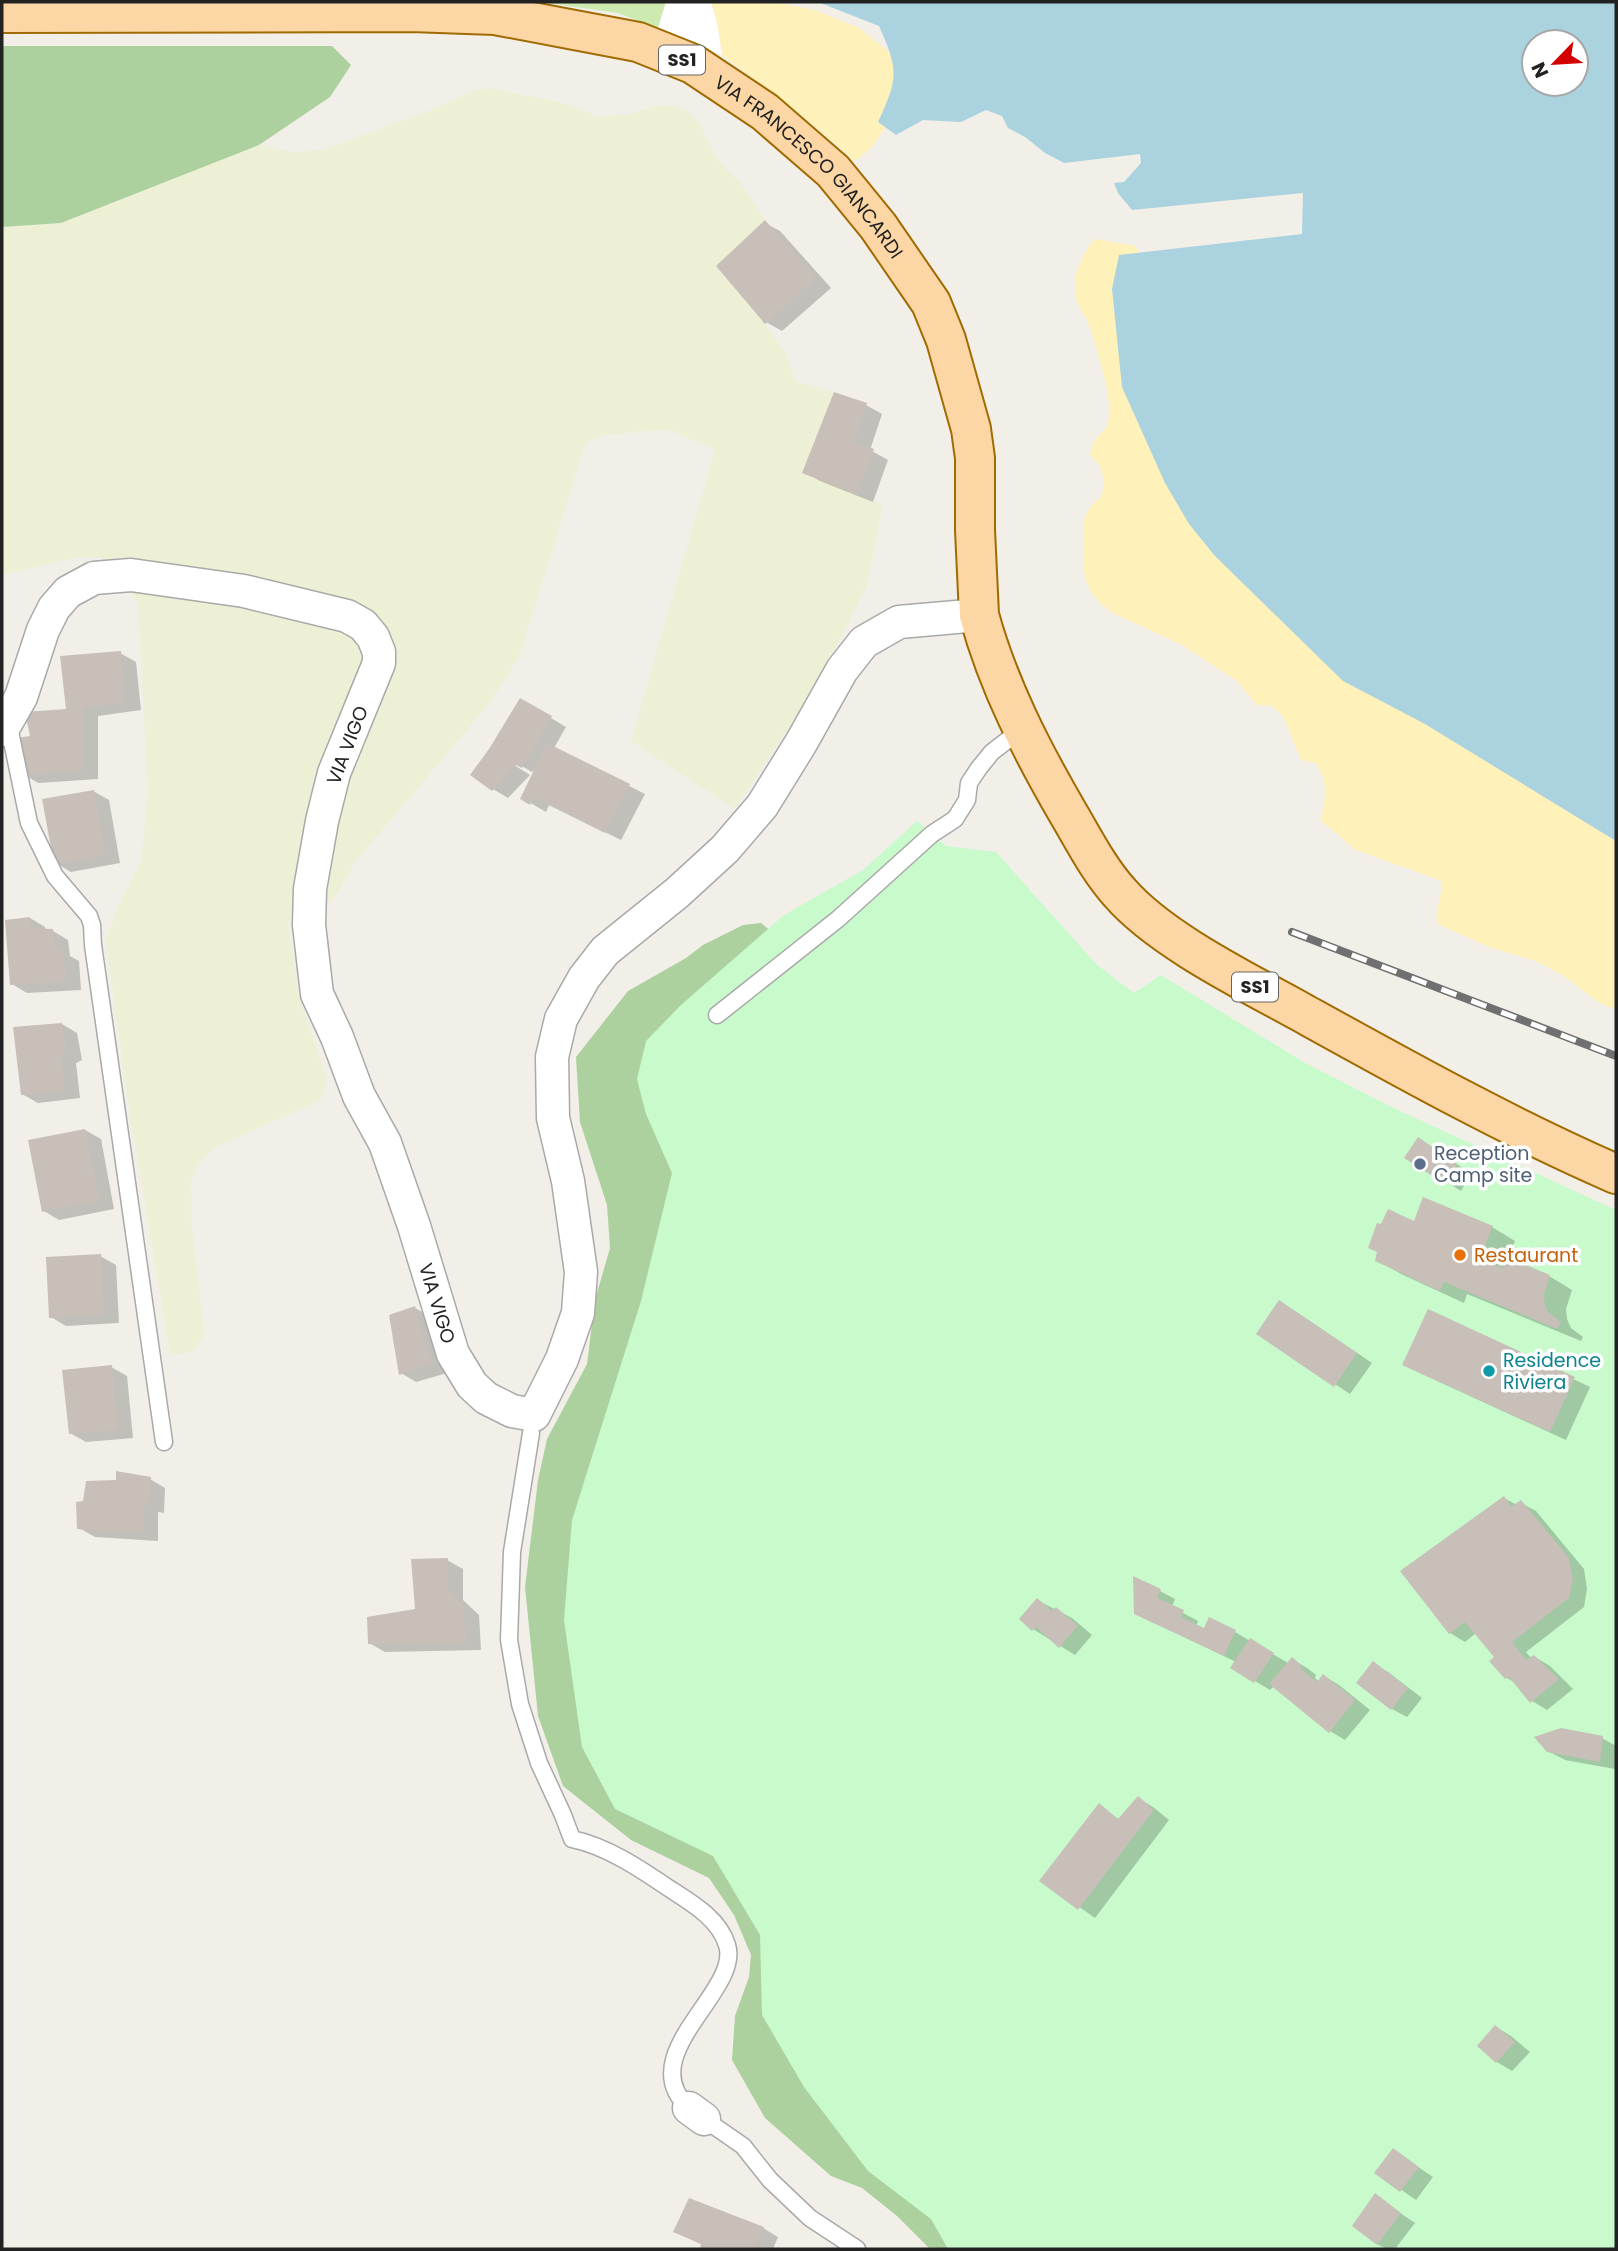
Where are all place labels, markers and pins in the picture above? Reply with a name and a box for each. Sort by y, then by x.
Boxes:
place label: Reception Camp site [1434,1140,1532,1189]
marker: Reception Camp site [1412,1156,1428,1172]
place label: Restaurant [1474,1242,1578,1269]
marker: Restaurant [1452,1247,1468,1263]
place label: Residence Riviera [1503,1347,1601,1396]
marker: Residence Riviera [1481,1363,1497,1379]

